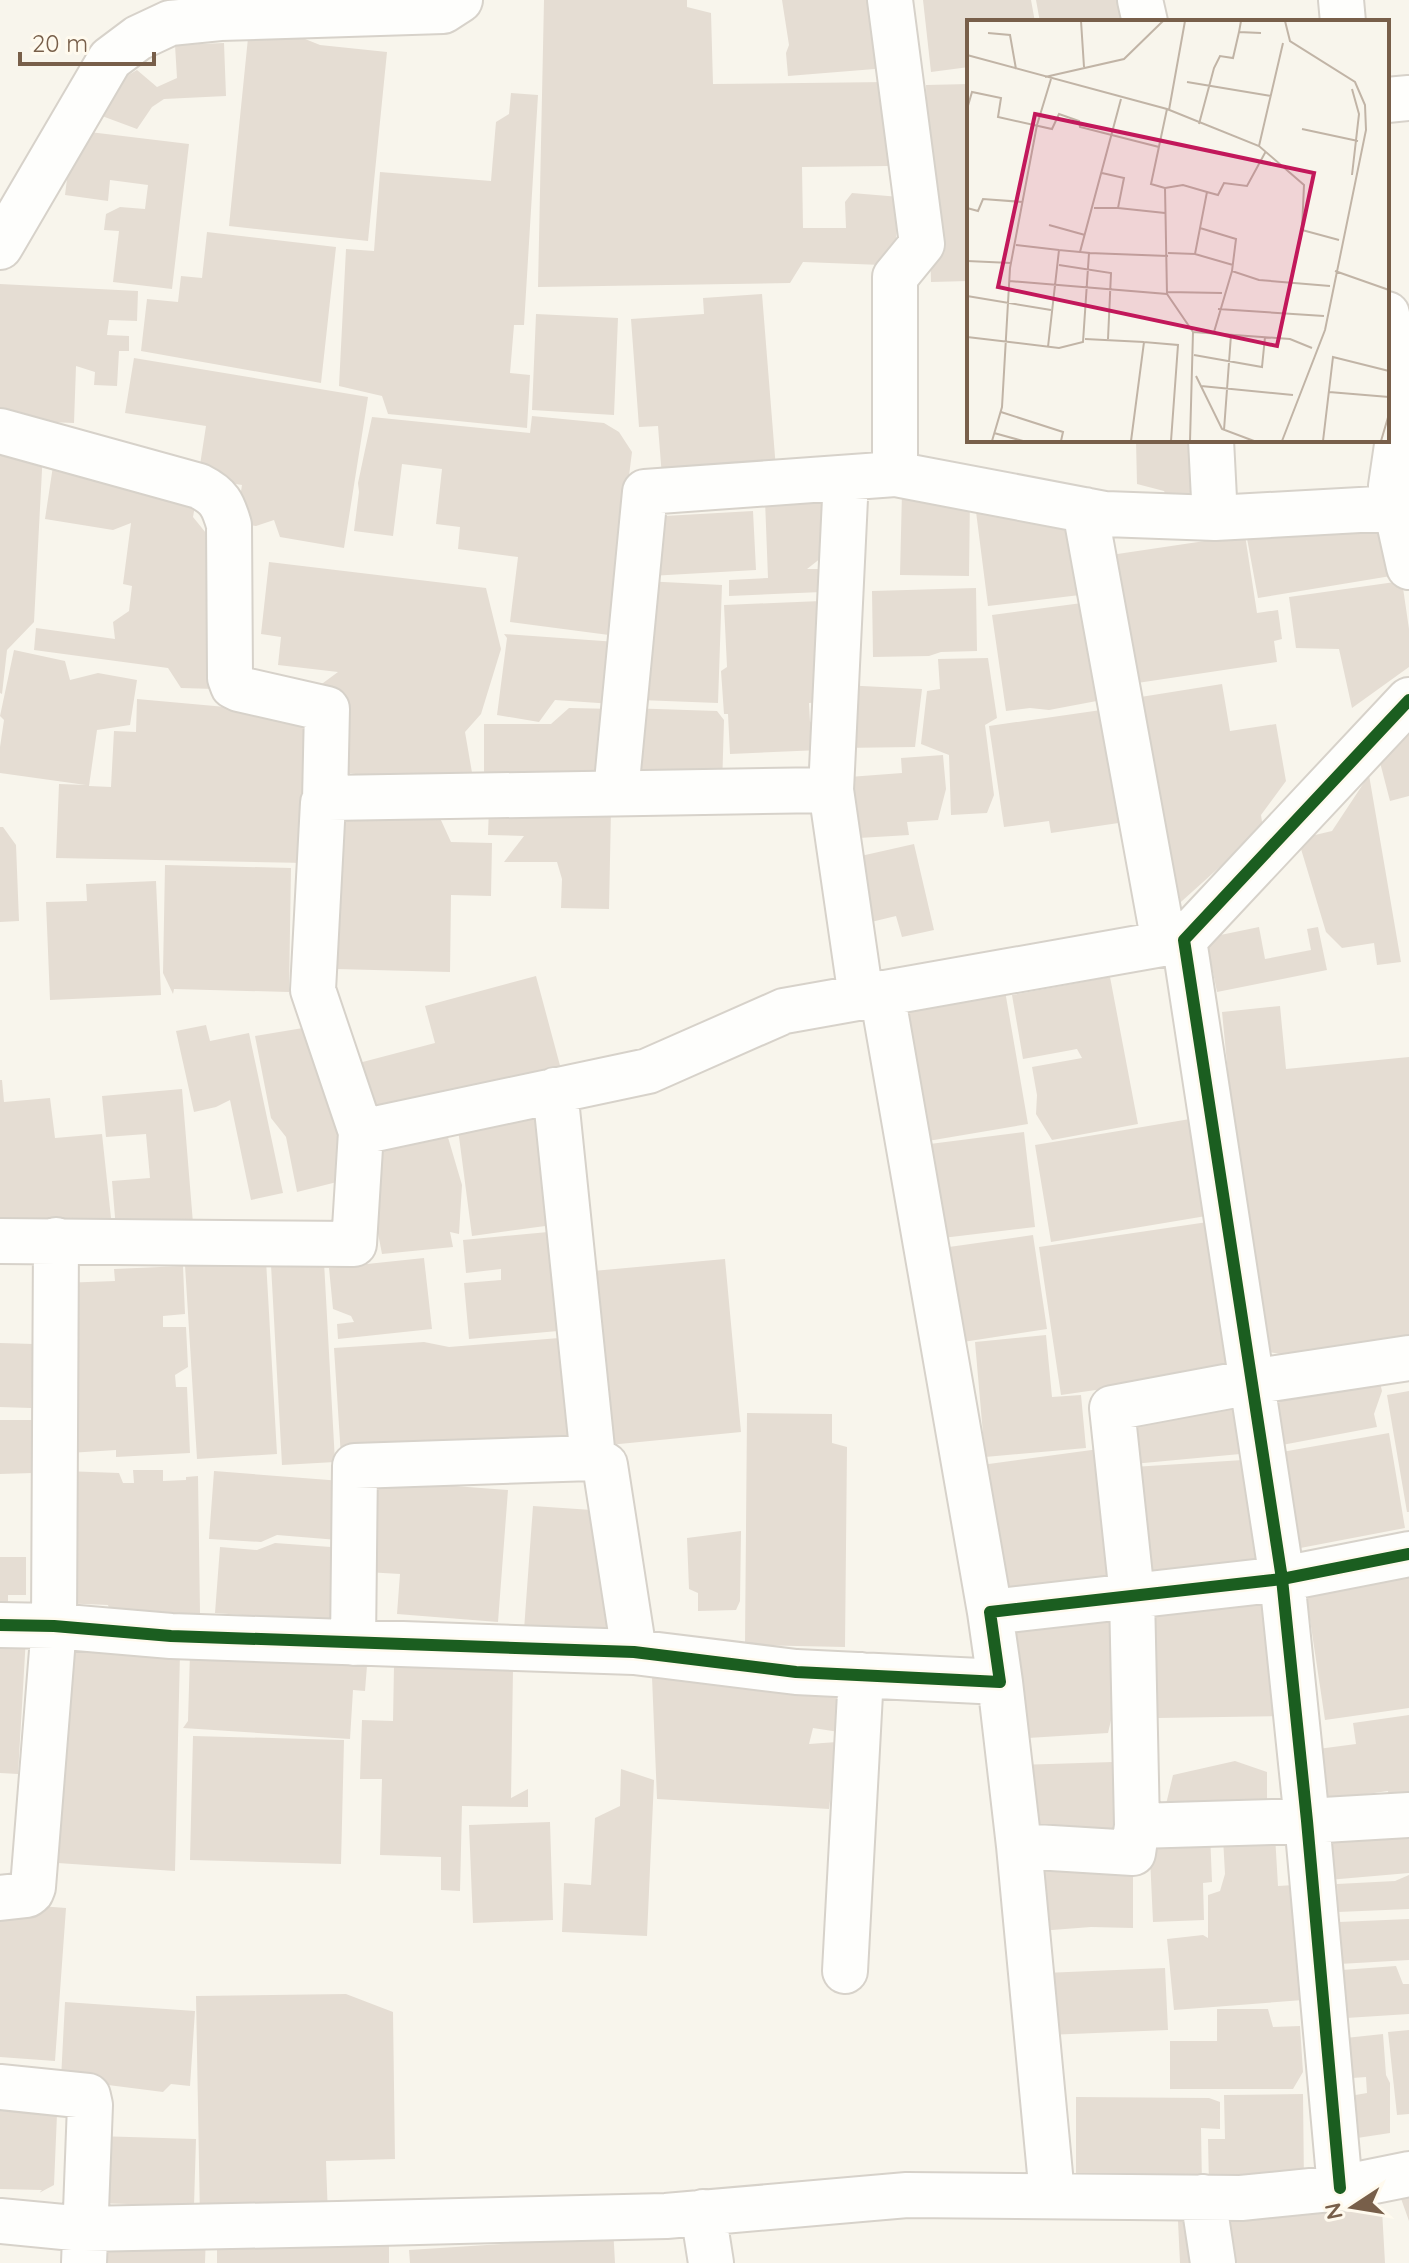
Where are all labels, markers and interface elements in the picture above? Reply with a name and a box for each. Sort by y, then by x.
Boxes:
scale bar [20,16,154,66]
inset map [967,20,1389,442]
text: 20 m [32,28,88,58]
north arrow [1313,2167,1393,2247]
text: N [1318,2200,1349,2222]

